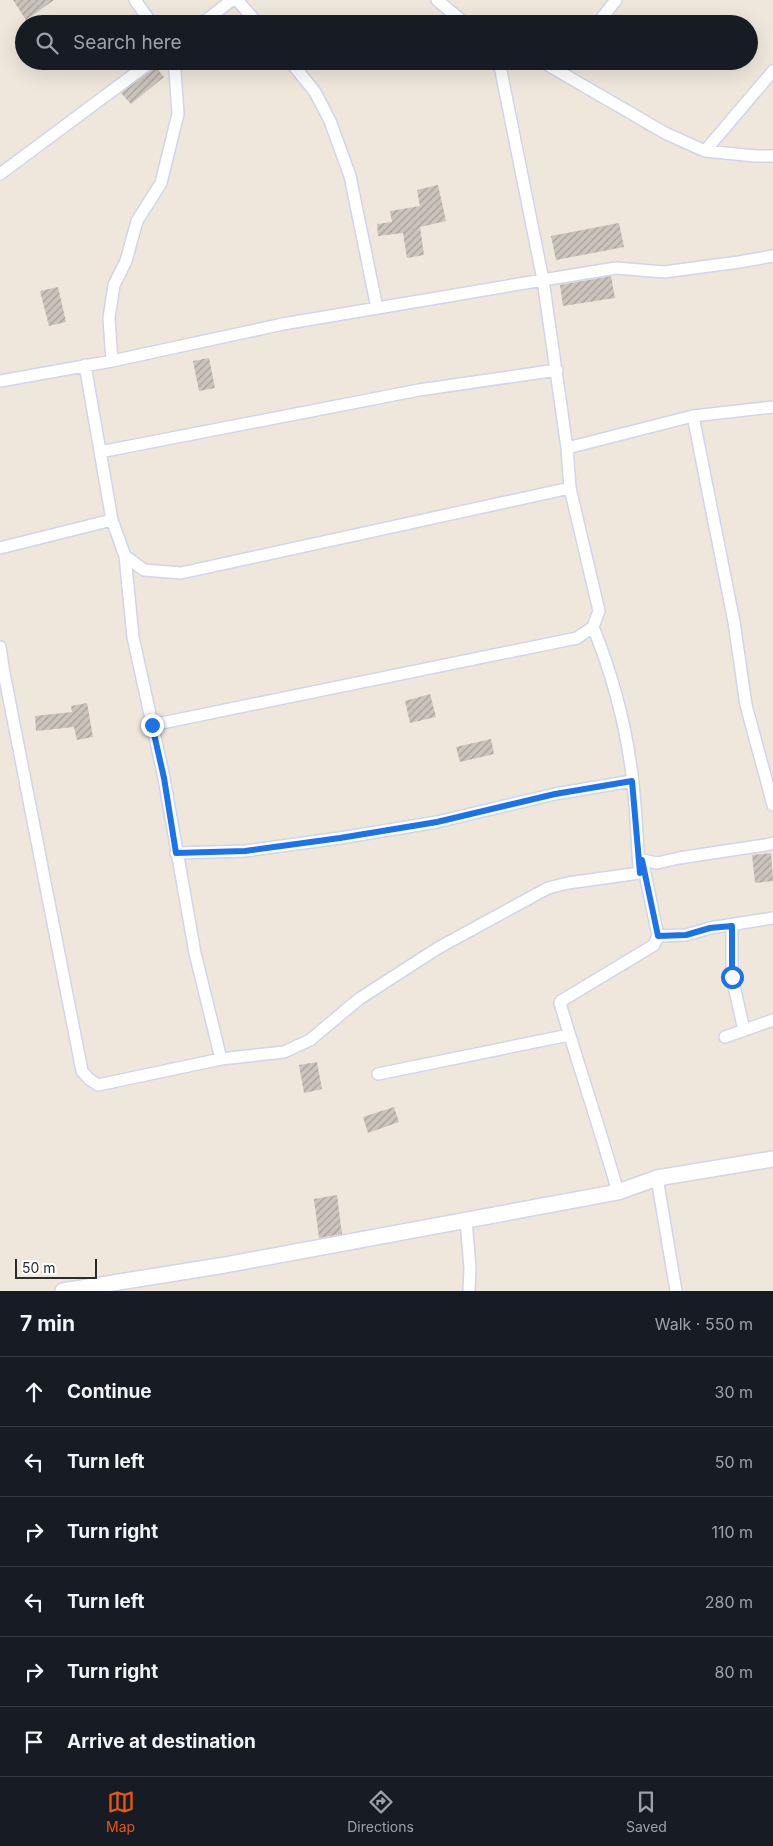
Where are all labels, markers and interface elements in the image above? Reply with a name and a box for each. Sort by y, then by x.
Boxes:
search box [15,15,758,70]
icon: search [33,29,61,57]
text: Search here [73,31,182,54]
route end [141,714,164,737]
route start [721,966,744,989]
scale bar [15,1256,98,1279]
text: 50 m [22,1259,56,1276]
text: 7 min [20,1311,75,1336]
text: Walk · 550 m [655,1314,753,1334]
icon: ahead [20,1378,48,1406]
text: Continue [67,1380,152,1403]
text: 30 m [715,1382,753,1402]
icon: left [20,1448,48,1476]
text: Turn left [67,1450,145,1473]
text: 50 m [715,1452,753,1472]
icon: right [20,1518,48,1546]
text: Turn right [67,1520,158,1543]
text: 110 m [711,1522,753,1542]
icon: left [20,1588,48,1616]
text: Turn left [67,1590,145,1613]
text: 280 m [705,1592,753,1612]
icon: right [20,1658,48,1686]
text: Turn right [67,1660,158,1683]
text: 80 m [714,1662,753,1682]
icon: arrive [20,1728,48,1756]
text: Arrive at destination [67,1730,256,1753]
tab: Map [106,1788,135,1835]
tab: Directions [347,1788,414,1835]
tab: Saved [626,1788,667,1835]

